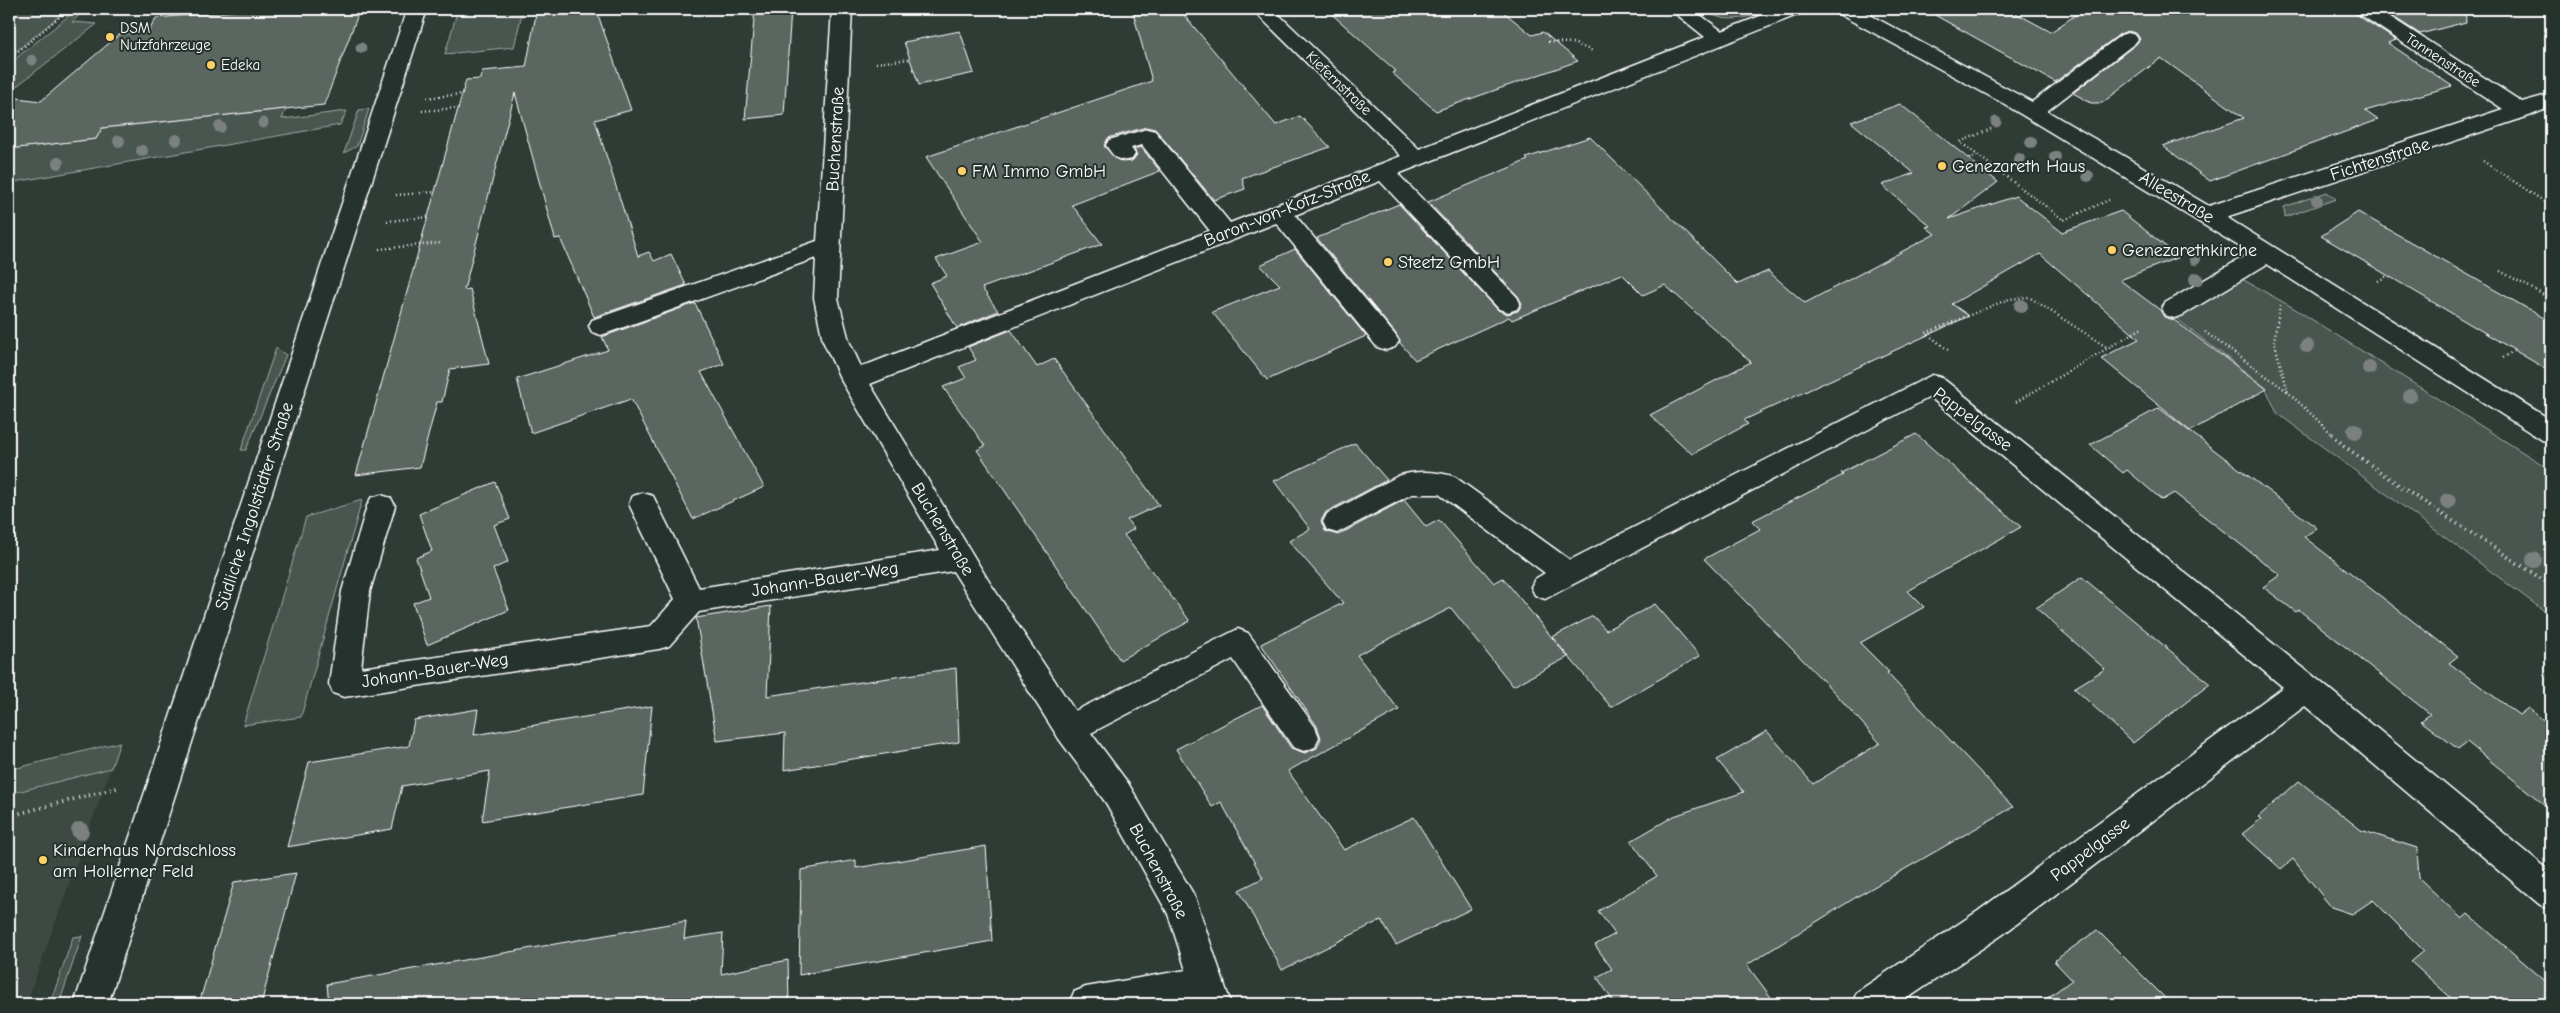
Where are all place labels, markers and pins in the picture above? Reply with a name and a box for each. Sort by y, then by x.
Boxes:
place label: DSM Nutzfahrzeuge [120,19,211,54]
marker: DSM Nutzfahrzeuge [104,31,116,43]
place label: Edeka [221,56,260,74]
marker: Edeka [205,59,217,71]
place label: Genezareth Haus [1952,156,2085,177]
marker: Genezareth Haus [1936,160,1948,172]
place label: FM Immo GmbH [972,161,1106,182]
marker: FM Immo GmbH [956,165,968,177]
place label: Genezarethkirche [2122,240,2257,261]
marker: Genezarethkirche [2106,244,2118,256]
place label: Steetz GmbH [1398,252,1500,273]
marker: Steetz GmbH [1382,256,1394,268]
place label: Kinderhaus Nordschloss am Hollerner Feld [53,840,236,882]
marker: Kinderhaus Nordschloss am Hollerner Feld [37,854,49,866]

